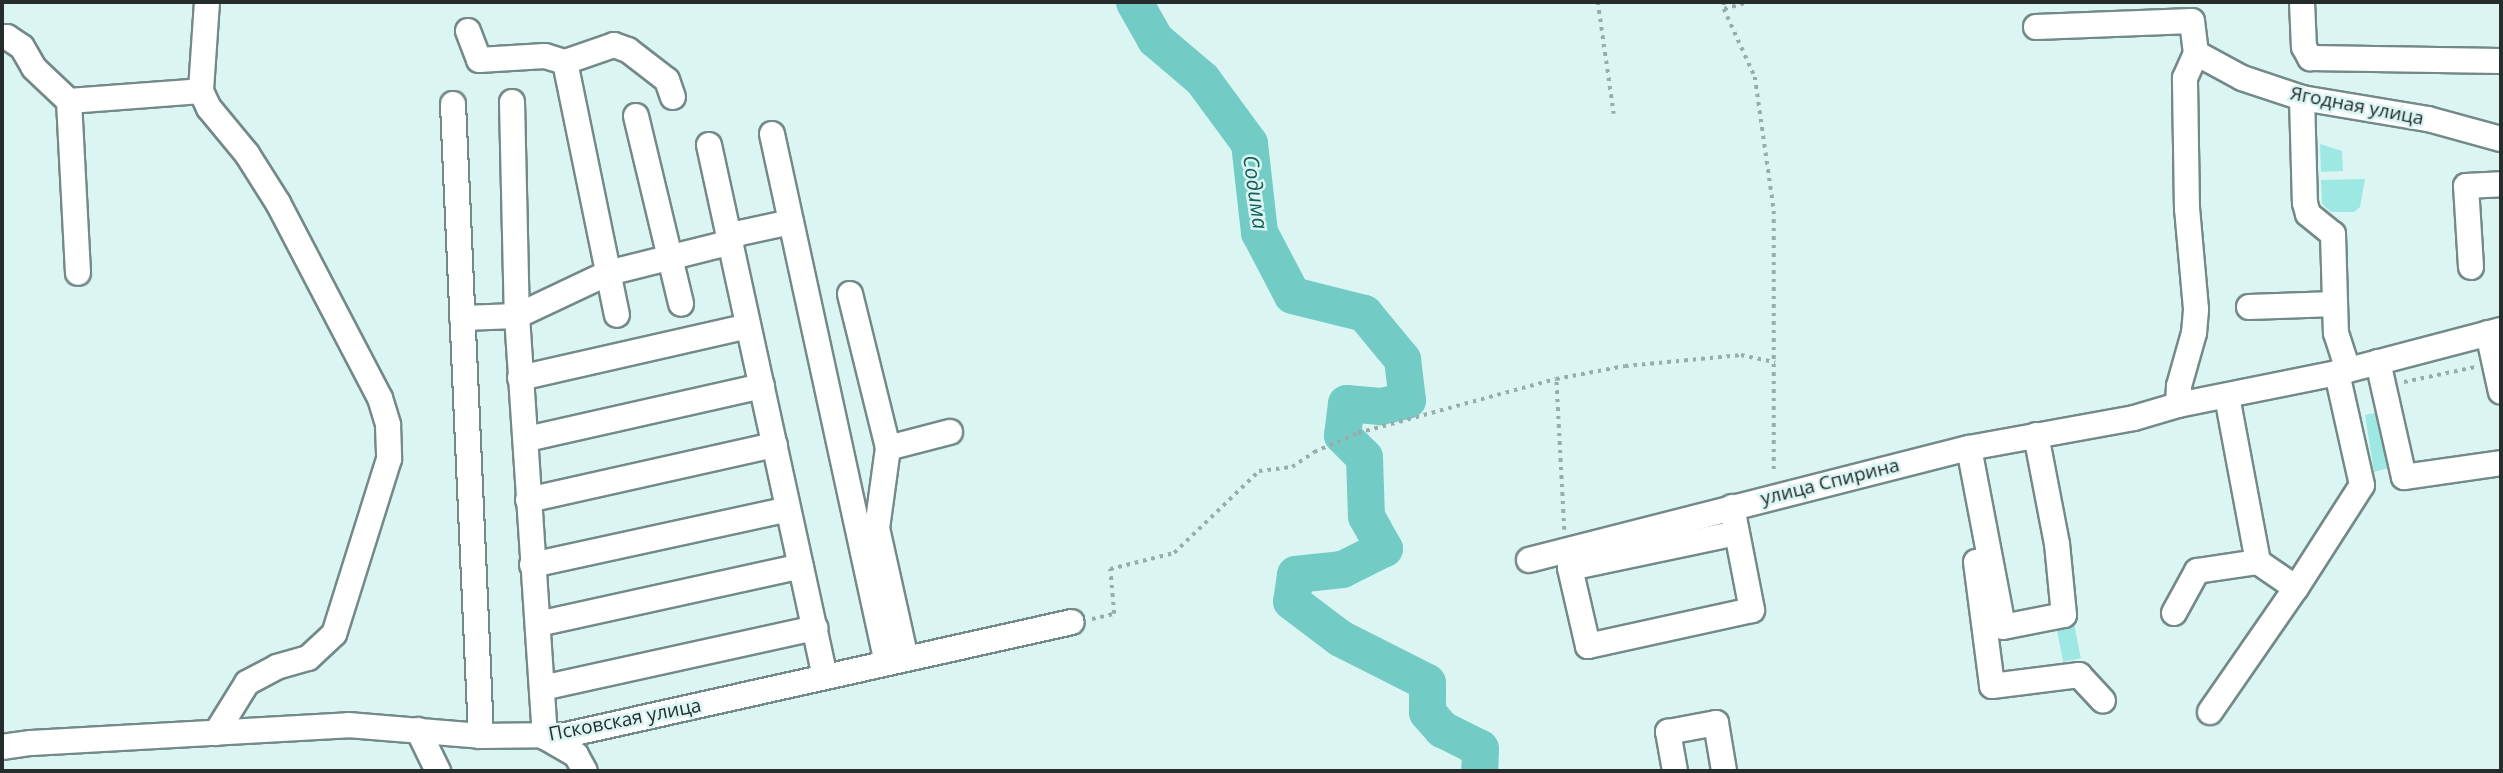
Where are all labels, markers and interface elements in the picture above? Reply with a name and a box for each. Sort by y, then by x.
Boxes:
street label: Ягодная улица [2288,82,2426,130]
water label: Содима [1238,153,1274,231]
street label: улица Спирина [1758,454,1902,510]
street label: Псковская улица [547,694,703,746]

